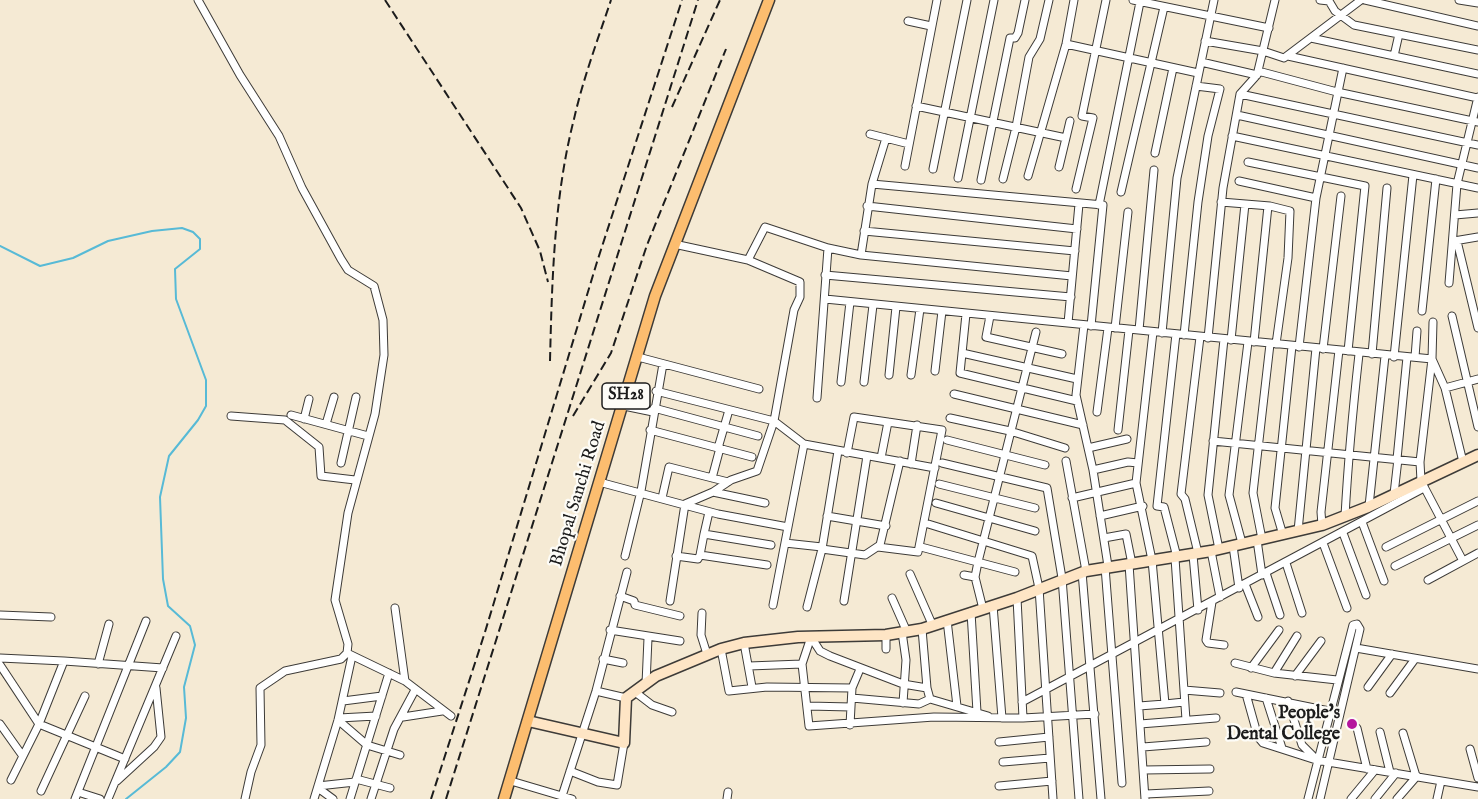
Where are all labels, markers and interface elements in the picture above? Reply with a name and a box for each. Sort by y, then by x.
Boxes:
road number: SH28 [602,383,650,409]
street label: Bhopal Sanchi Road [547,419,611,569]
place label: People's Dental College [1226,703,1340,746]
marker: People's Dental College [1345,717,1359,731]

